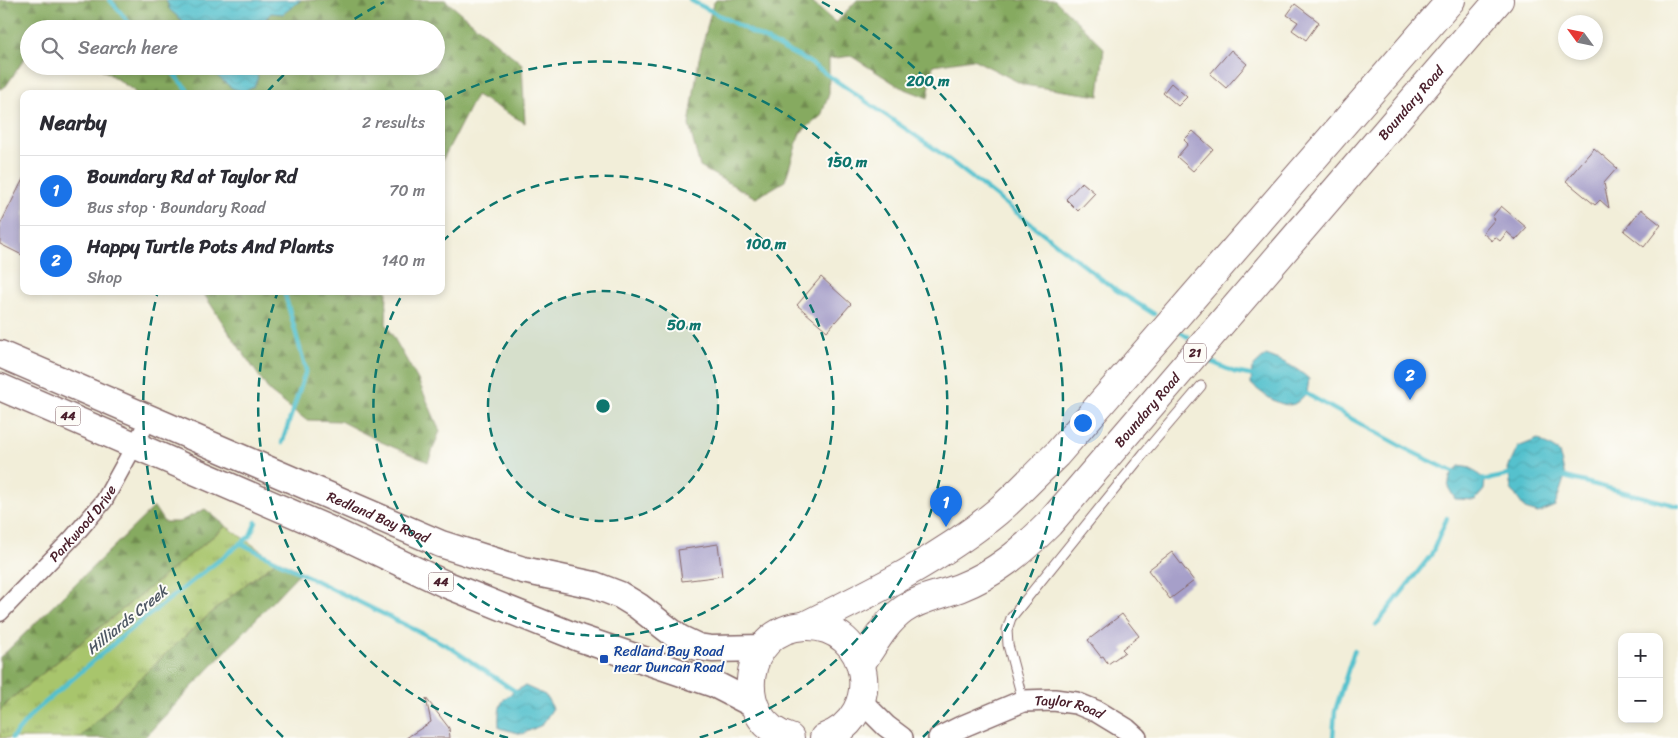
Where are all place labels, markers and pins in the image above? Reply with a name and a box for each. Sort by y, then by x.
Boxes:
pin: 2 [1394,359,1426,400]
centre of rings [594,397,612,415]
pin: 1 [930,486,962,527]
place label: Redland Bay Road near Duncan Road [614,639,725,680]
marker: Redland Bay Road near Duncan Road [598,653,610,665]

